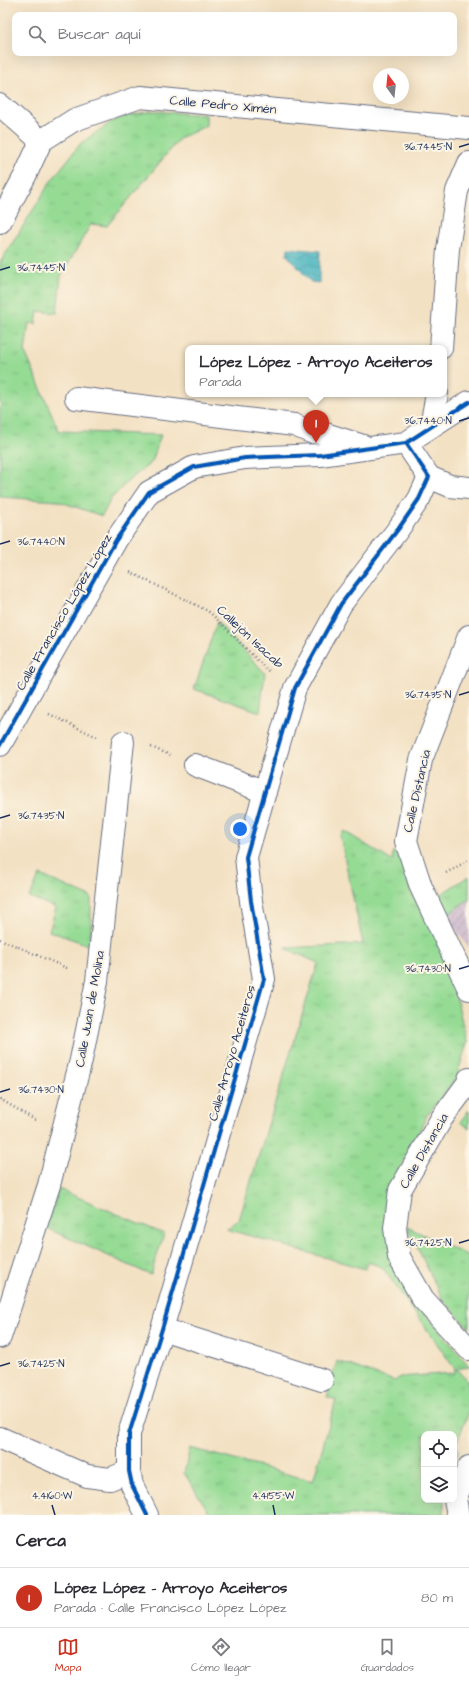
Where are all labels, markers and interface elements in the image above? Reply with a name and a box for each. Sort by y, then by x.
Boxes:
search box [12,12,457,56]
icon: search [26,23,48,45]
text: Buscar aquí [58,24,140,45]
north arrow [373,68,409,104]
street label: Calle Pedro Ximén [169,91,278,119]
text: 36.7445°N [404,140,452,154]
text: 36.7445°N [17,261,65,275]
popup [185,345,447,397]
text: López López - Arroyo Aceiteros [199,352,433,373]
text: Parada [199,373,241,391]
pin: 1 [303,410,329,443]
text: 36.7440°N [404,414,452,428]
street label: Calle Francisco López López [12,530,117,694]
text: 36.7440°N [17,535,65,549]
street label: Callejón Isacab [213,601,288,673]
text: 36.7435°N [405,688,451,702]
street label: Calle Distancia [399,748,435,834]
text: 36.7435°N [18,809,64,823]
your location [230,819,250,839]
street label: Calle Juan de Molina [71,949,109,1069]
text: 36.7430°N [405,962,451,976]
street label: Calle Arroyo Aceiteros [204,982,261,1123]
text: 36.7430°N [18,1083,64,1097]
street label: Calle Distancia [395,1110,453,1192]
text: 36.7425°N [405,1236,452,1250]
text: 36.7425°N [18,1357,65,1371]
map controls [421,1431,457,1503]
button: locate [421,1431,457,1467]
button: layers [421,1467,457,1503]
text: 4.4160°W [32,1489,73,1503]
text: 4.4155°W [252,1489,295,1503]
text: Cerca [16,1529,66,1553]
text: López López - Arroyo Aceiteros [54,1578,287,1599]
text: 1 [28,1589,30,1607]
text: 80 m [421,1589,453,1607]
text: Parada · Calle Francisco López López [54,1599,286,1617]
tab: Mapa [55,1636,81,1675]
tab: Cómo llegar [191,1636,251,1675]
tab: Guardados [361,1636,414,1675]

